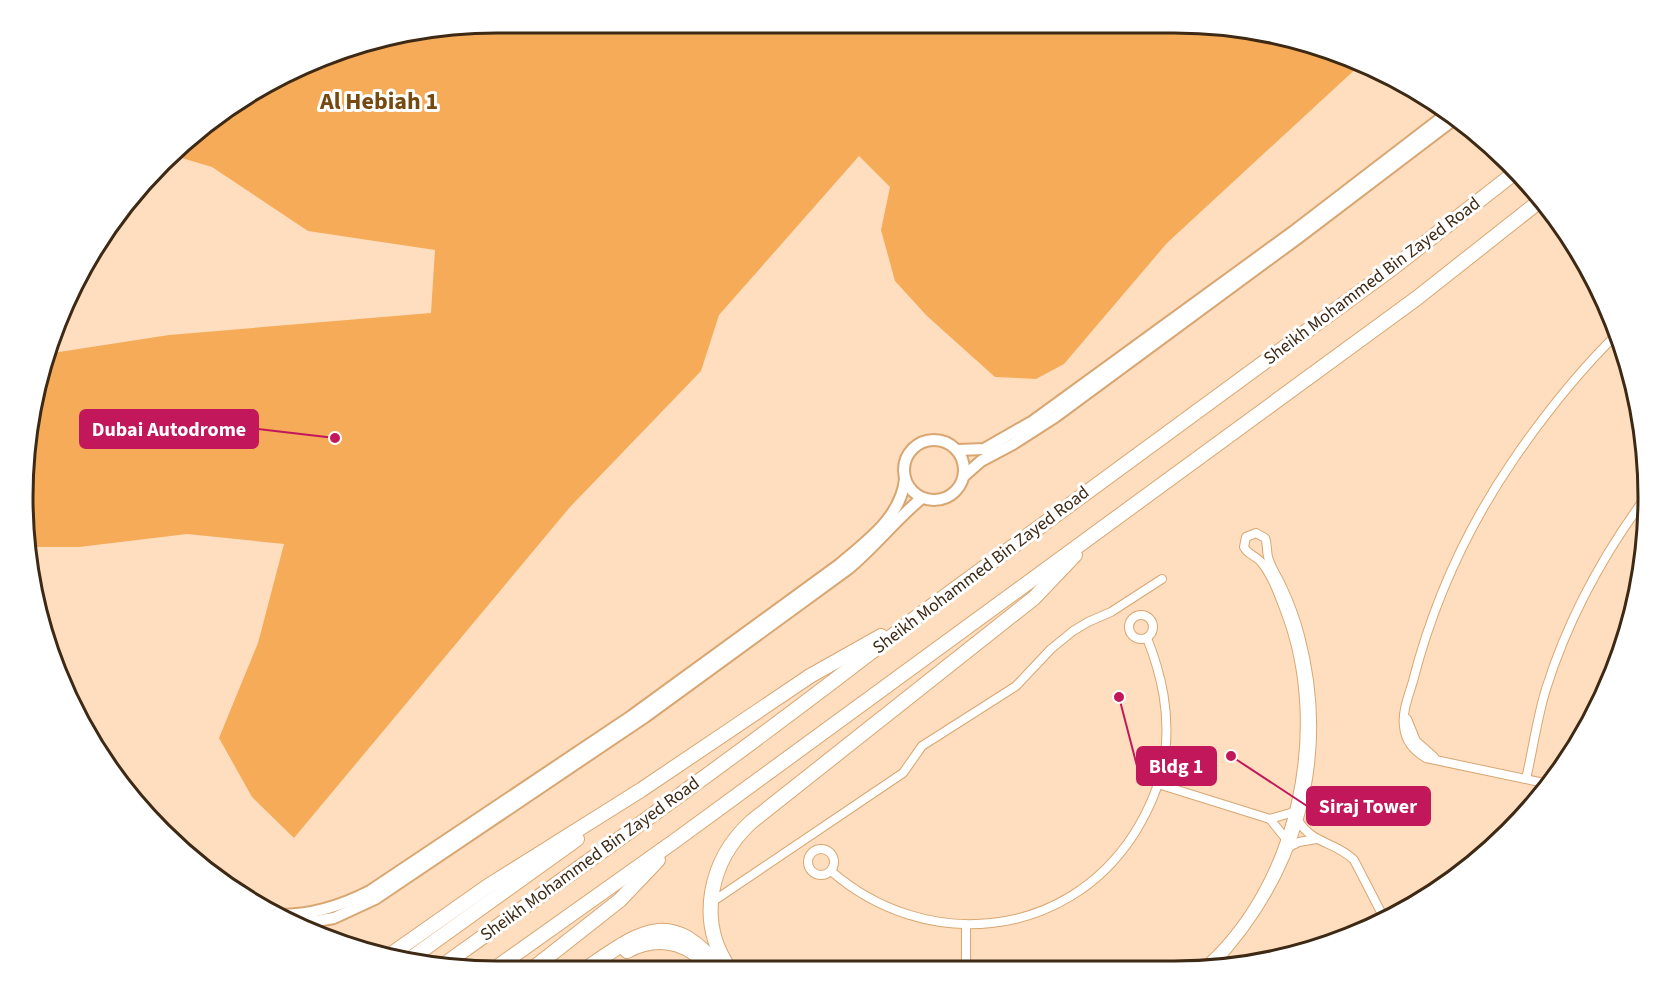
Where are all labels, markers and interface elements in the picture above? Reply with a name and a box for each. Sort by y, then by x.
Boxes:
district label: Al Hebiah 1 [319,84,438,119]
street label: Sheikh Mohammed Bin Zayed Road [1258,191,1486,371]
callout: Dubai Autodrome [80,410,258,448]
text: Dubai Autodrome [92,416,246,444]
street label: Sheikh Mohammed Bin Zayed Road [867,480,1095,660]
callout: Bldg 1 [1137,747,1216,785]
text: Bldg 1 [1149,753,1203,781]
street label: Sheikh Mohammed Bin Zayed Road [475,771,705,947]
callout: Siraj Tower [1307,787,1430,825]
text: Siraj Tower [1319,793,1417,821]

